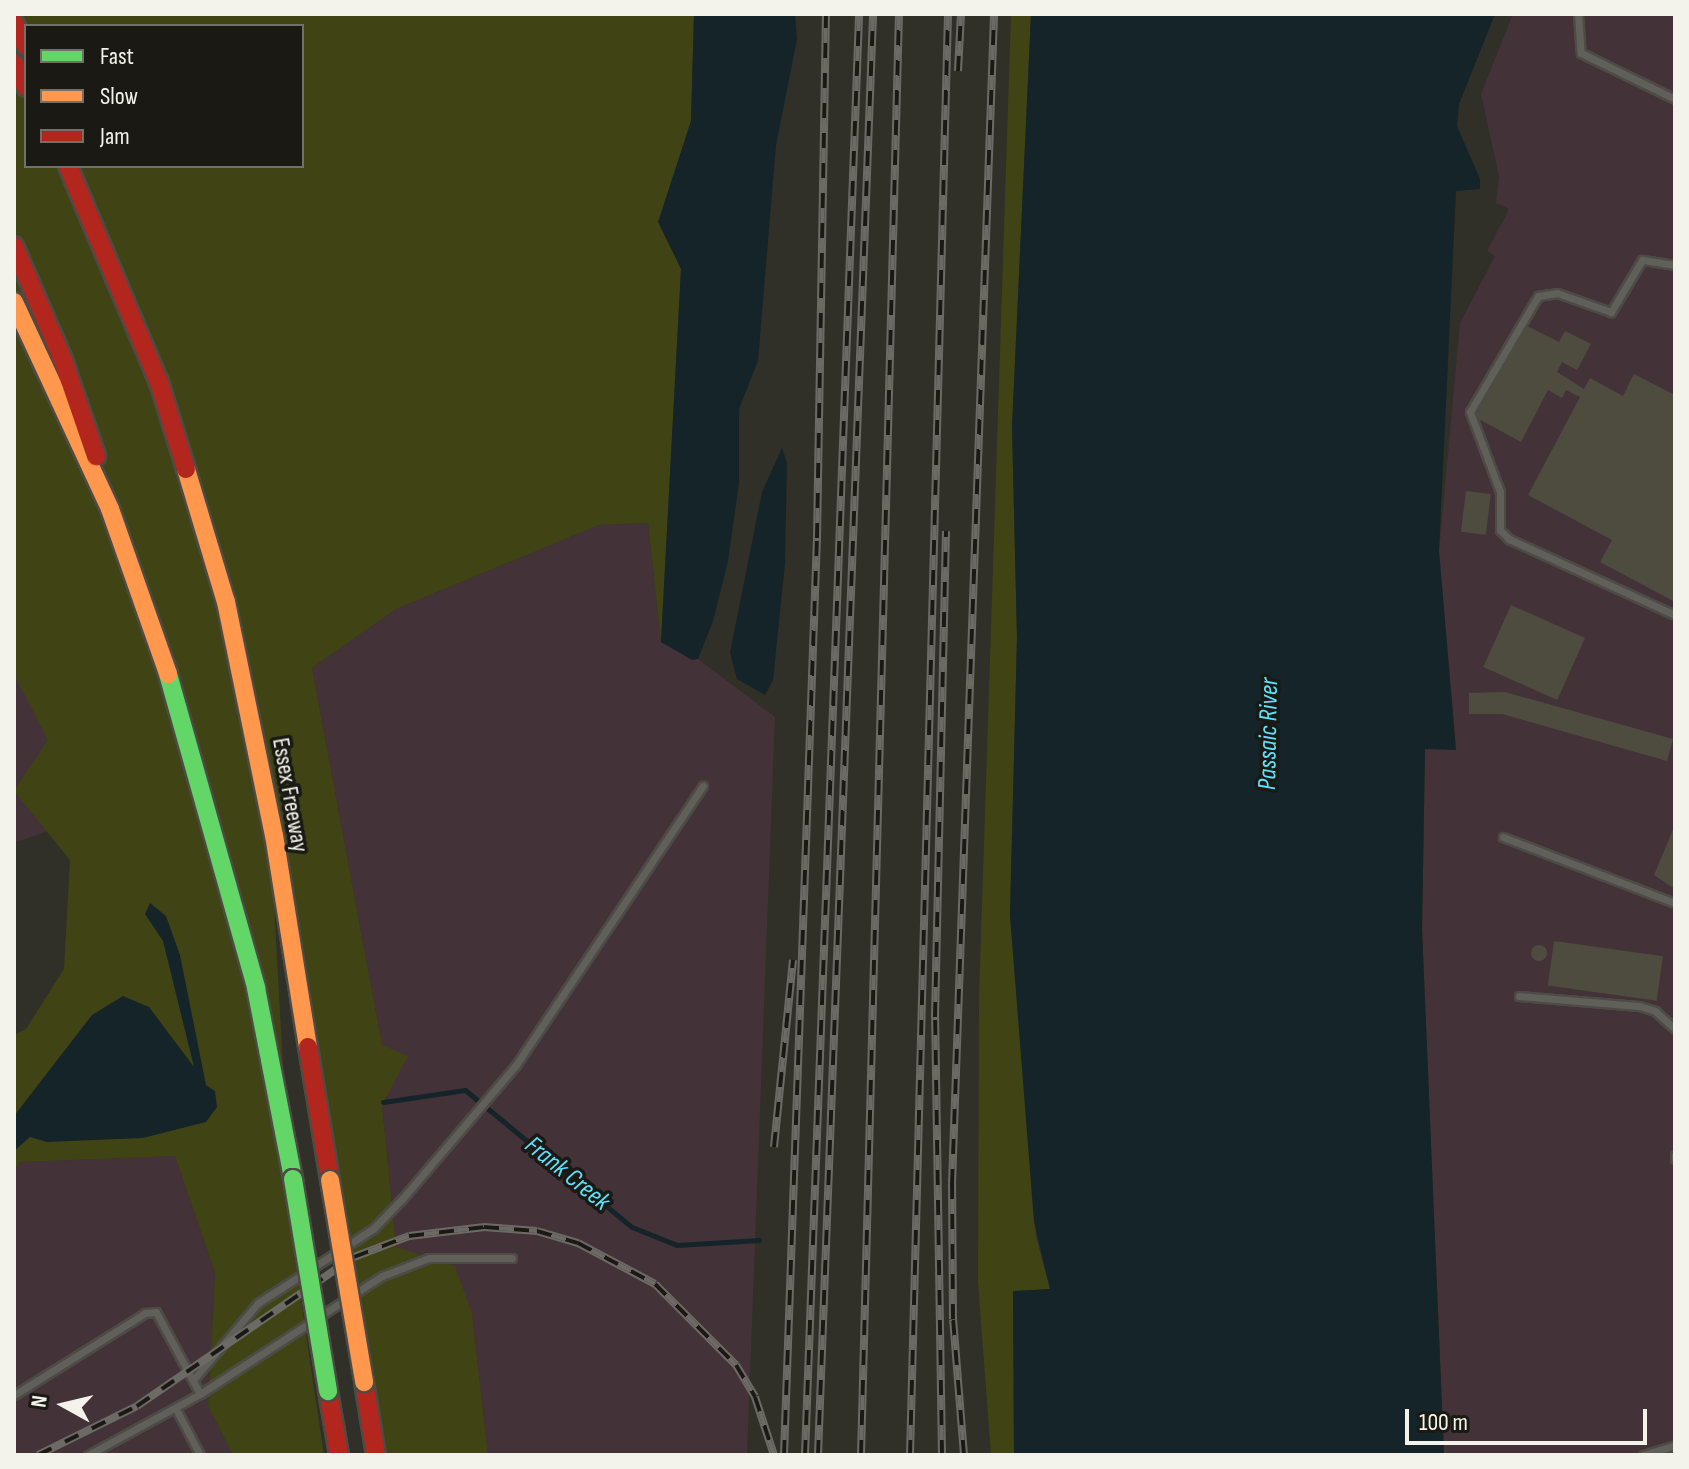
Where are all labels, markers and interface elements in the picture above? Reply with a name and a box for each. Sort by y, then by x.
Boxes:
legend [24,24,304,168]
text: Fast [100,42,134,71]
text: Slow [100,82,138,111]
text: Jam [100,122,130,151]
water label: Passaic River [1252,678,1286,790]
street label: Essex Freeway [266,736,314,854]
water label: Frank Creek [518,1130,616,1218]
north arrow [24,1365,104,1445]
scale bar [1409,1393,1651,1443]
text: N [26,1394,54,1409]
text: 100 m [1419,1408,1468,1437]

